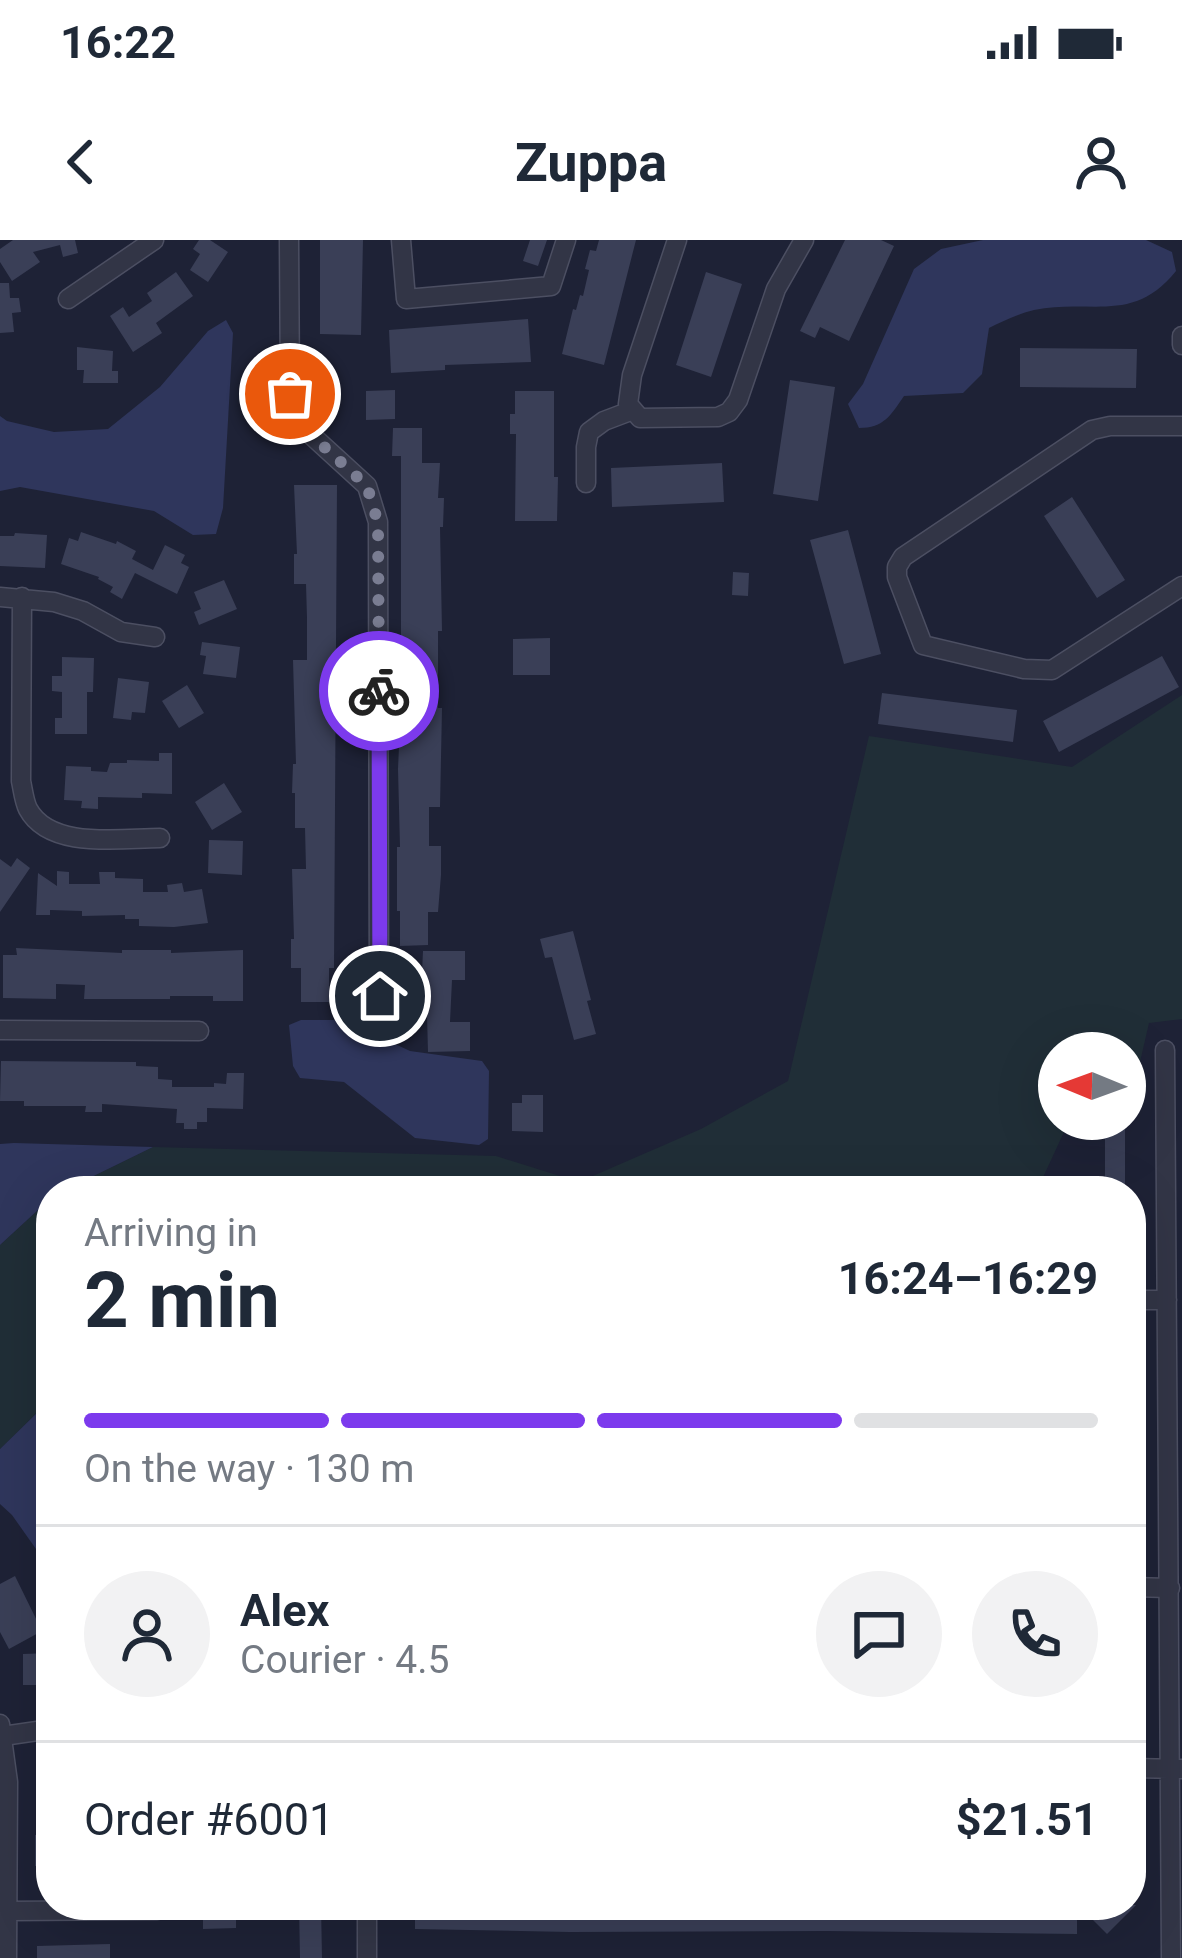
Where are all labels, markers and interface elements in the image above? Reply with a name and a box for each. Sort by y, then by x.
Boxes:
text: 16:22 [60,16,176,69]
icon: back [48,129,114,195]
icon: person [1068,129,1134,195]
text: Zuppa [515,131,667,194]
pin [239,343,341,445]
icon: bag [257,361,323,427]
courier [319,631,439,751]
icon: bike [346,658,412,724]
pin [329,945,431,1047]
icon: home [347,963,413,1029]
north arrow [1038,1032,1146,1140]
map controls [1038,1032,1146,1140]
text: Arriving in [84,1210,258,1256]
text: 16:24–16:29 [838,1252,1098,1305]
text: 2 min [84,1255,280,1346]
text: On the way · 130 m [84,1446,415,1492]
button: person [84,1571,210,1697]
button: chat [816,1571,942,1697]
button: phone [972,1571,1098,1697]
text: Alex [240,1584,329,1637]
text: Courier · 4.5 [240,1637,449,1683]
text: Order #6001 [84,1793,334,1846]
text: $21.51 [956,1793,1098,1846]

